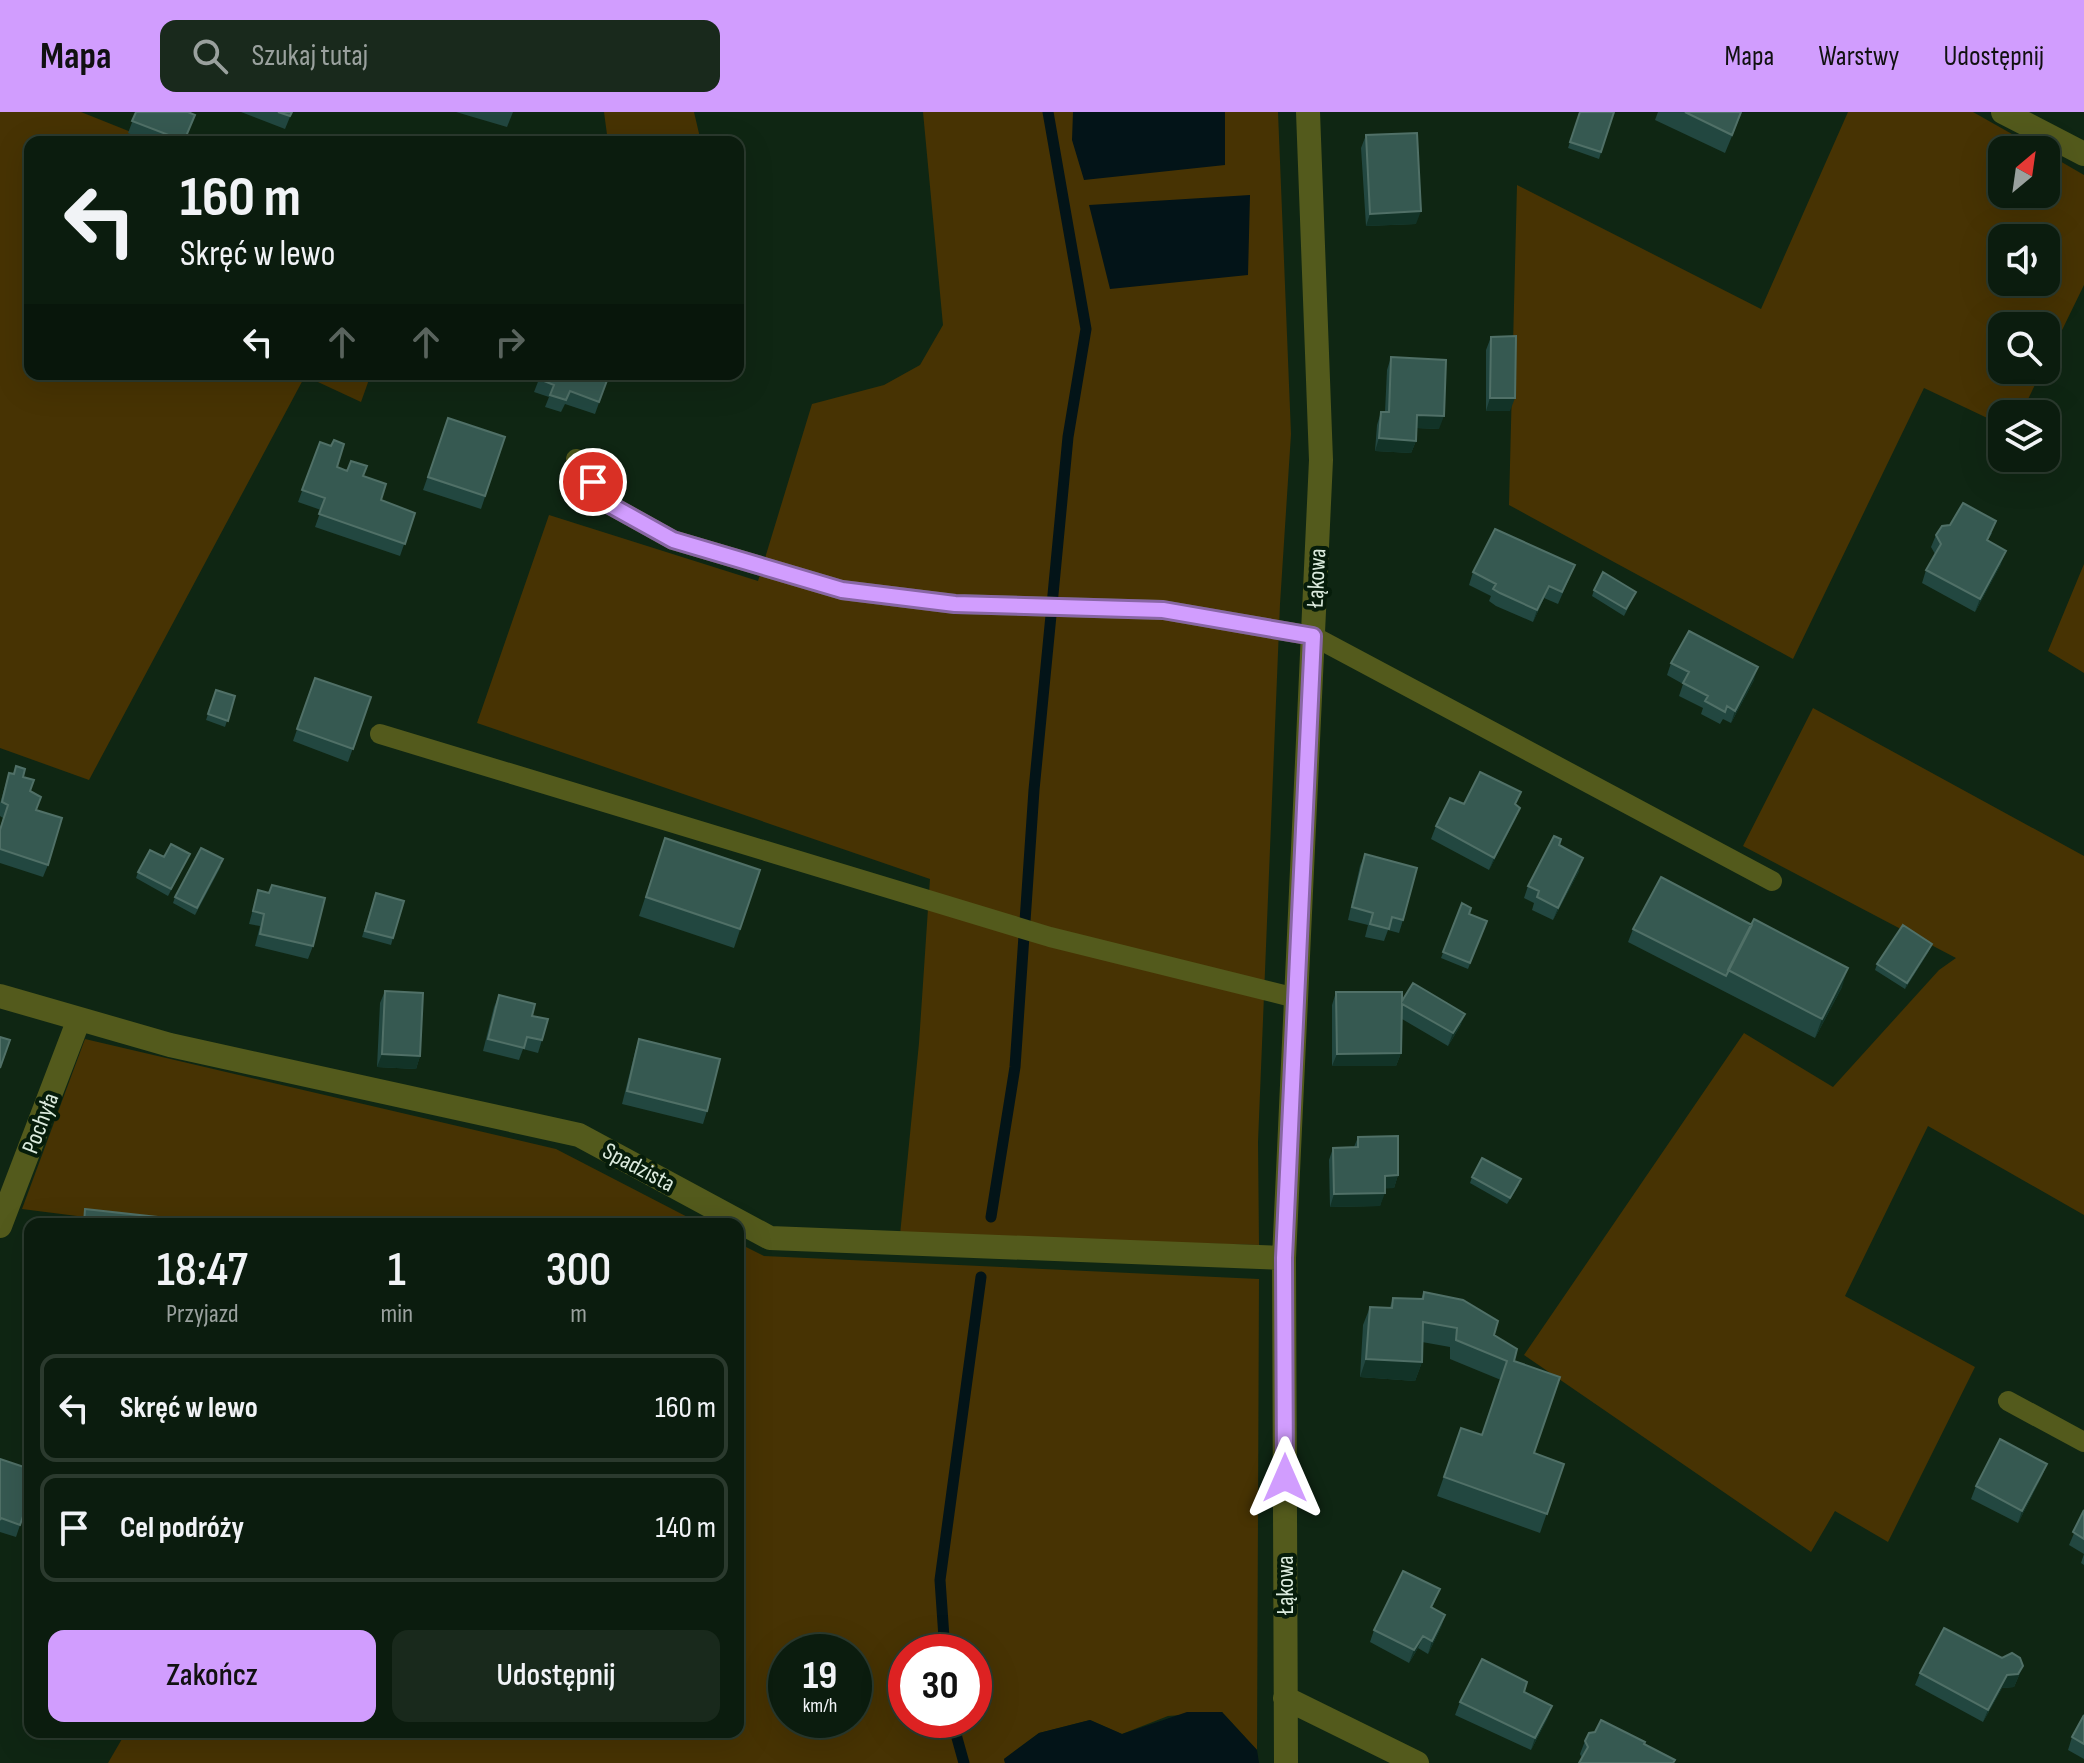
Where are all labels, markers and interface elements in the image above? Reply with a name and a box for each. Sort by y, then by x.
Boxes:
search box [160,20,720,92]
text: Mapa [40,34,112,79]
icon: search [188,34,232,78]
text: Szukaj tutaj [252,38,368,74]
text: Mapa [1725,40,1774,73]
text: Warstwy [1818,40,1899,73]
text: Udostępnij [1943,40,2044,73]
north arrow [1988,136,2060,208]
map controls [1988,136,2060,472]
text: 160 m [180,165,301,232]
icon: left [48,168,152,272]
button: sound [1988,224,2060,296]
text: Skręć w lewo [180,233,335,276]
button: search [1988,312,2060,384]
icon: left [236,320,280,364]
icon: ahead [320,320,364,364]
icon: ahead [404,320,448,364]
icon: right [488,320,532,364]
button: layers [1988,400,2060,472]
pin [559,448,627,516]
icon: arrive [571,460,615,504]
street label: Łąkowa [1300,548,1333,609]
street label: Pochyła [16,1089,65,1158]
street label: Spadzista [598,1136,680,1198]
text: 18:47 [157,1242,248,1299]
text: 1 [388,1242,406,1299]
text: 300 [546,1242,611,1299]
text: Przyjazd [166,1299,238,1330]
text: min [381,1299,413,1330]
text: m [570,1299,587,1330]
icon: left [52,1386,96,1430]
text: Skręć w lewo [120,1390,258,1426]
text: 160 m [655,1390,716,1426]
position arrow [1243,1436,1327,1520]
icon: arrive [52,1506,96,1550]
text: Cel podróży [120,1510,244,1546]
text: 140 m [656,1510,716,1546]
street label: Łąkowa [1271,1555,1300,1616]
button: Zakończ [48,1630,376,1722]
button: Udostępnij [392,1630,720,1722]
speed limit sign: 30 [888,1634,992,1738]
text: 19 [803,1652,837,1700]
text: km/h [803,1694,837,1718]

